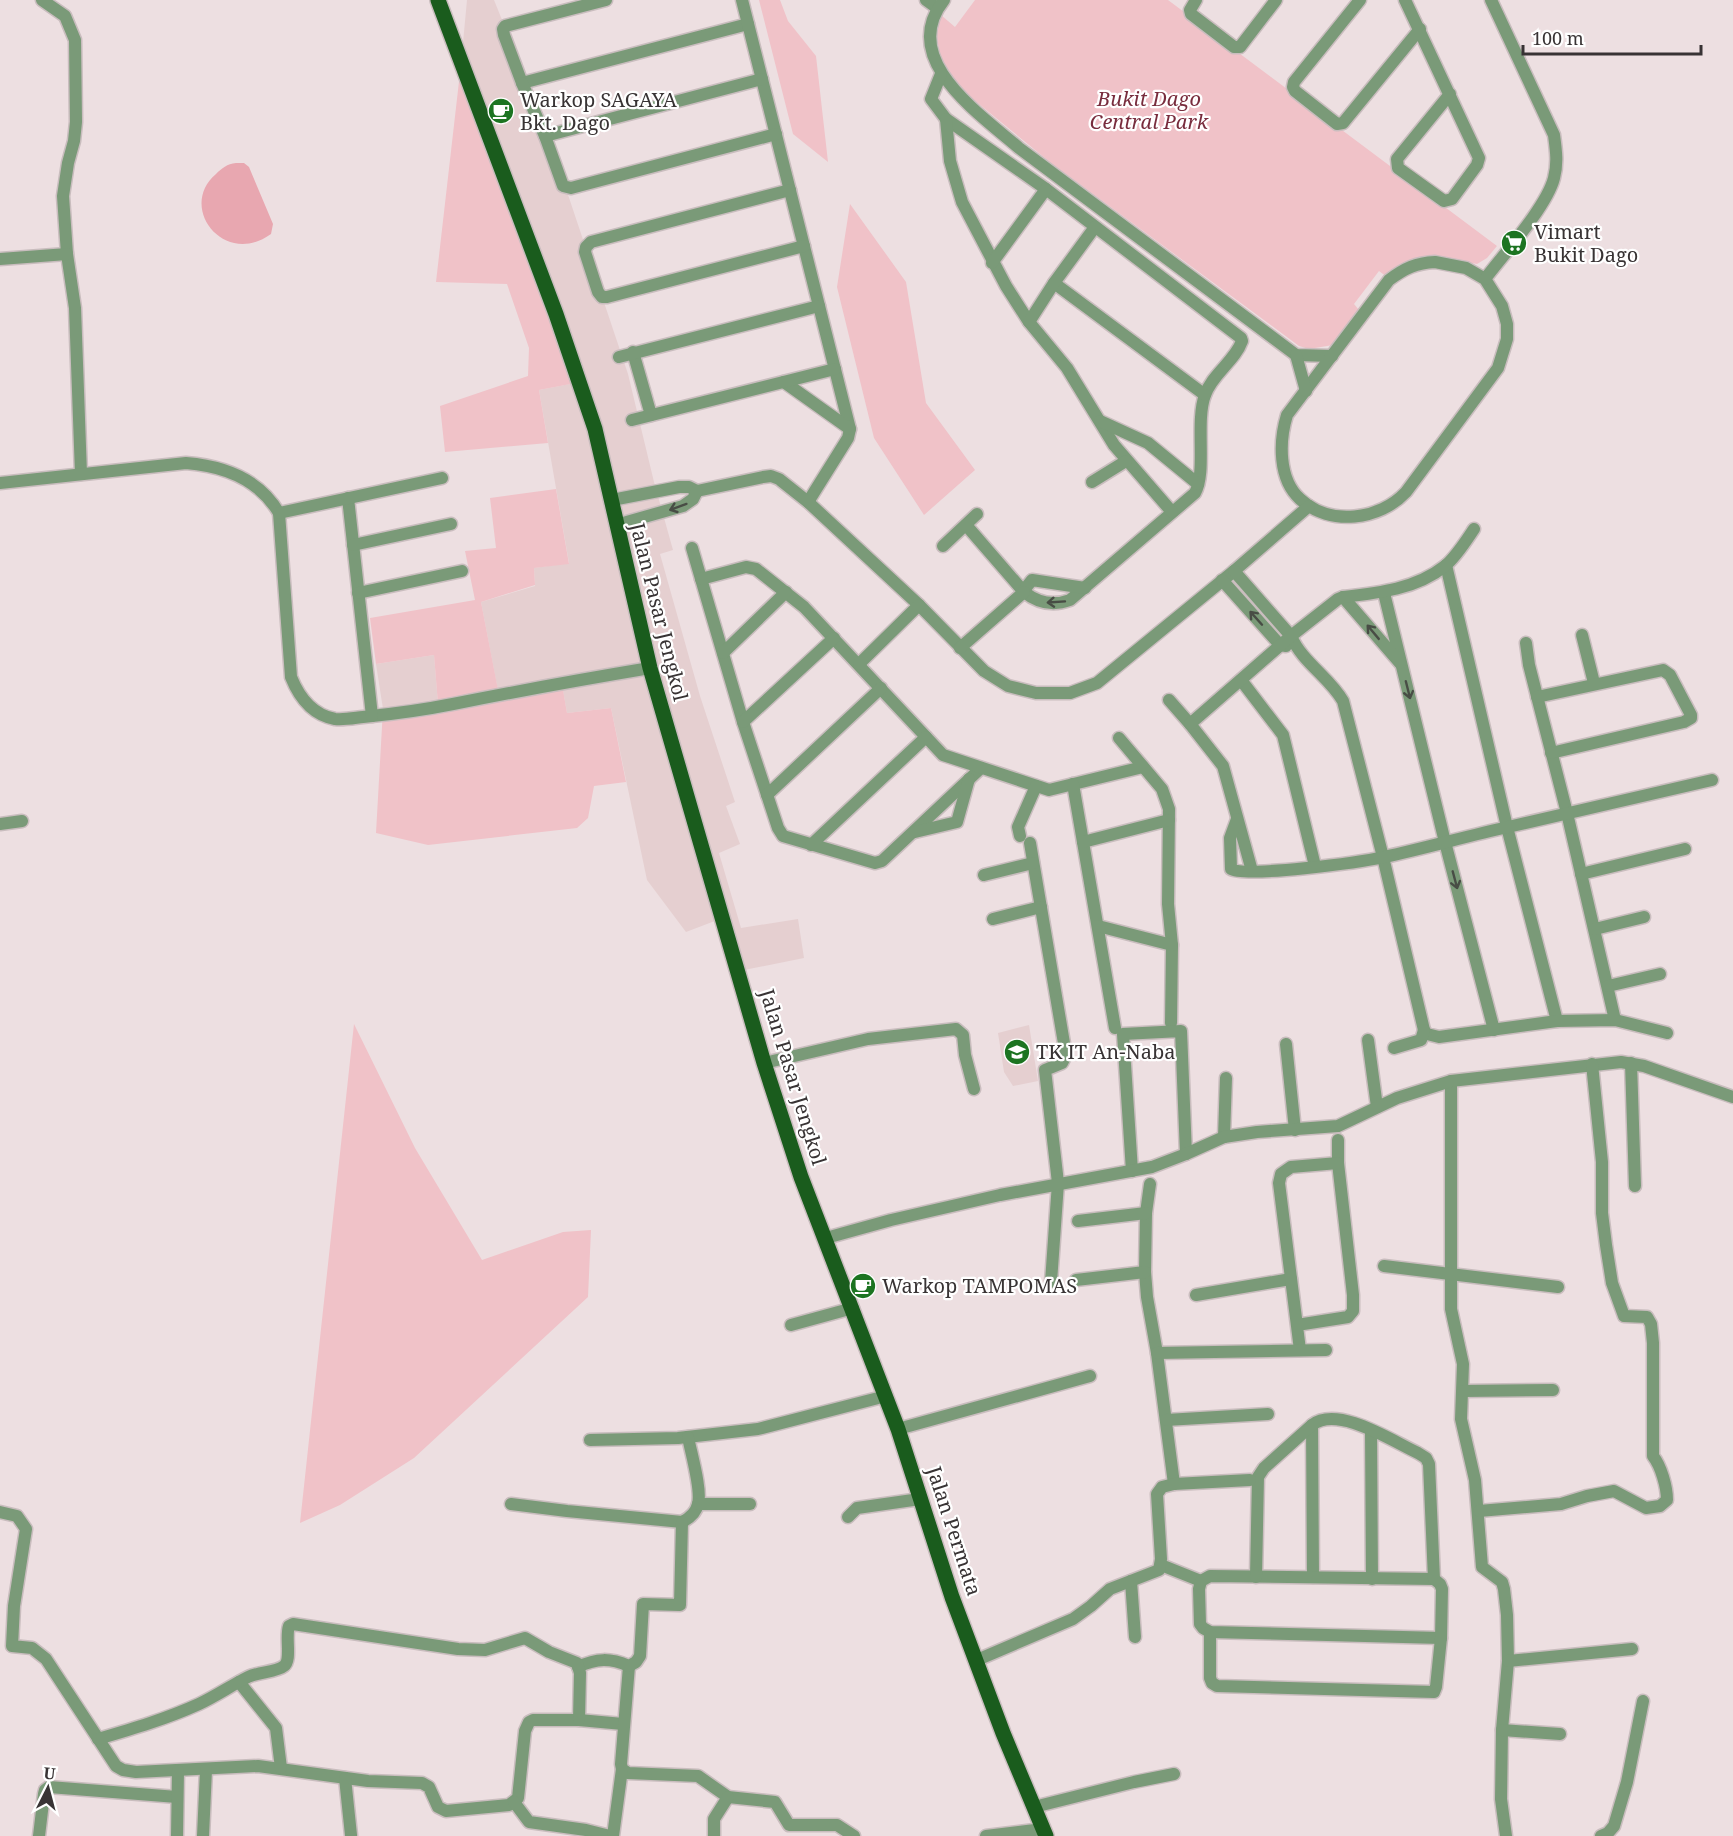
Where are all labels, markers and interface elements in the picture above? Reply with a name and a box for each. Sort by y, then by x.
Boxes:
scale bar [1523,18,1702,56]
text: 100 m [1532,26,1584,50]
park label: Bukit Dago Central Park [1090,85,1209,135]
place label: Warkop SAGAYA Bkt. Dago [520,86,678,136]
cafe icon: Warkop SAGAYA Bkt. Dago [486,96,516,126]
place label: Vimart Bukit Dago [1534,218,1638,268]
supermarket icon: Vimart Bukit Dago [1499,228,1529,258]
one-way arrow [669,502,688,513]
street label: Jalan Pasar Jengkol [624,519,695,704]
one-way arrow [1046,597,1066,608]
one-way arrow [1249,611,1263,626]
one-way arrow [1366,624,1379,640]
one-way arrow [1403,680,1414,699]
one-way arrow [1449,870,1461,889]
street label: Jalan Pasar Jengkol [754,985,833,1168]
school or university icon: TK IT An-Naba [1002,1037,1032,1067]
place label: TK IT An-Naba [1036,1038,1176,1065]
cafe icon: Warkop TAMPOMAS [848,1271,878,1301]
place label: Warkop TAMPOMAS [882,1272,1077,1299]
street label: Jalan Permata [921,1462,988,1599]
north arrow [18,1758,78,1818]
text: U [42,1762,57,1785]

